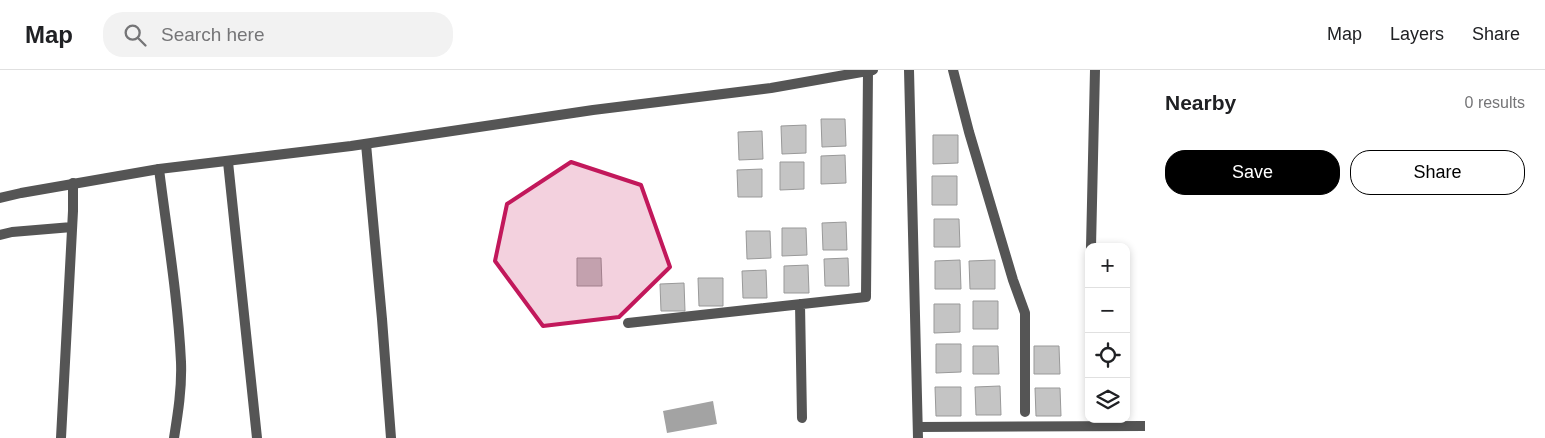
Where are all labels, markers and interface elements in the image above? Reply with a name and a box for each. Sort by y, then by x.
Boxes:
search box [103,12,453,57]
text: Map [25,21,73,48]
icon: search [121,21,149,49]
text: Search here [161,24,265,45]
text: Map [1327,24,1362,44]
text: Layers [1390,24,1444,44]
text: Share [1472,24,1520,44]
text: Nearby [1165,91,1236,114]
text: 0 results [1465,94,1525,111]
button: Save [1165,150,1340,195]
button: Share [1350,150,1525,195]
map controls [1085,243,1130,423]
button: + [1085,243,1130,288]
button: − [1085,288,1130,333]
button: locate [1085,333,1130,378]
button: layers [1085,378,1130,423]

